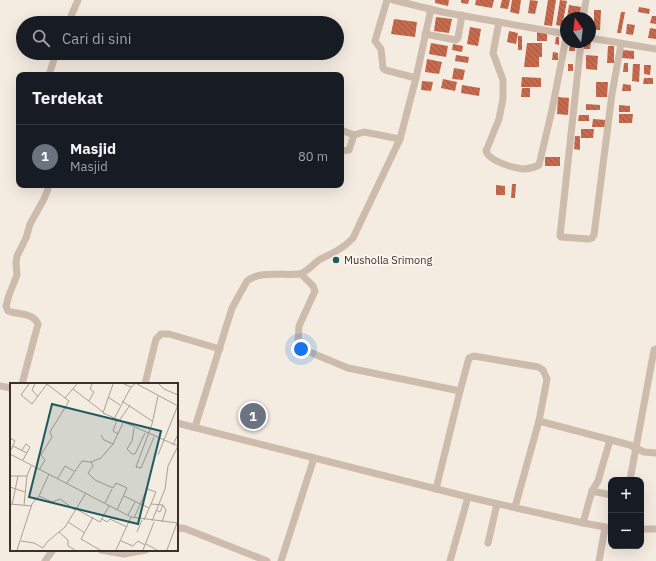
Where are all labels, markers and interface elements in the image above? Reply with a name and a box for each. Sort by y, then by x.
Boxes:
north arrow [560,12,596,48]
search box [16,16,344,60]
icon: search [30,27,52,49]
text: Cari di sini [62,29,131,48]
text: Terdekat [32,87,103,109]
text: Masjid [70,139,116,158]
text: 1 [41,148,49,165]
text: 80 m [298,148,328,165]
text: Masjid [70,158,108,175]
place label: Musholla Srimong [344,253,433,267]
marker: Musholla Srimong [331,255,341,265]
your location [291,339,311,359]
inset map [10,383,178,551]
pin: 1 [240,401,266,431]
map controls [608,477,644,549]
button: + [608,477,644,513]
button: − [608,513,644,549]

